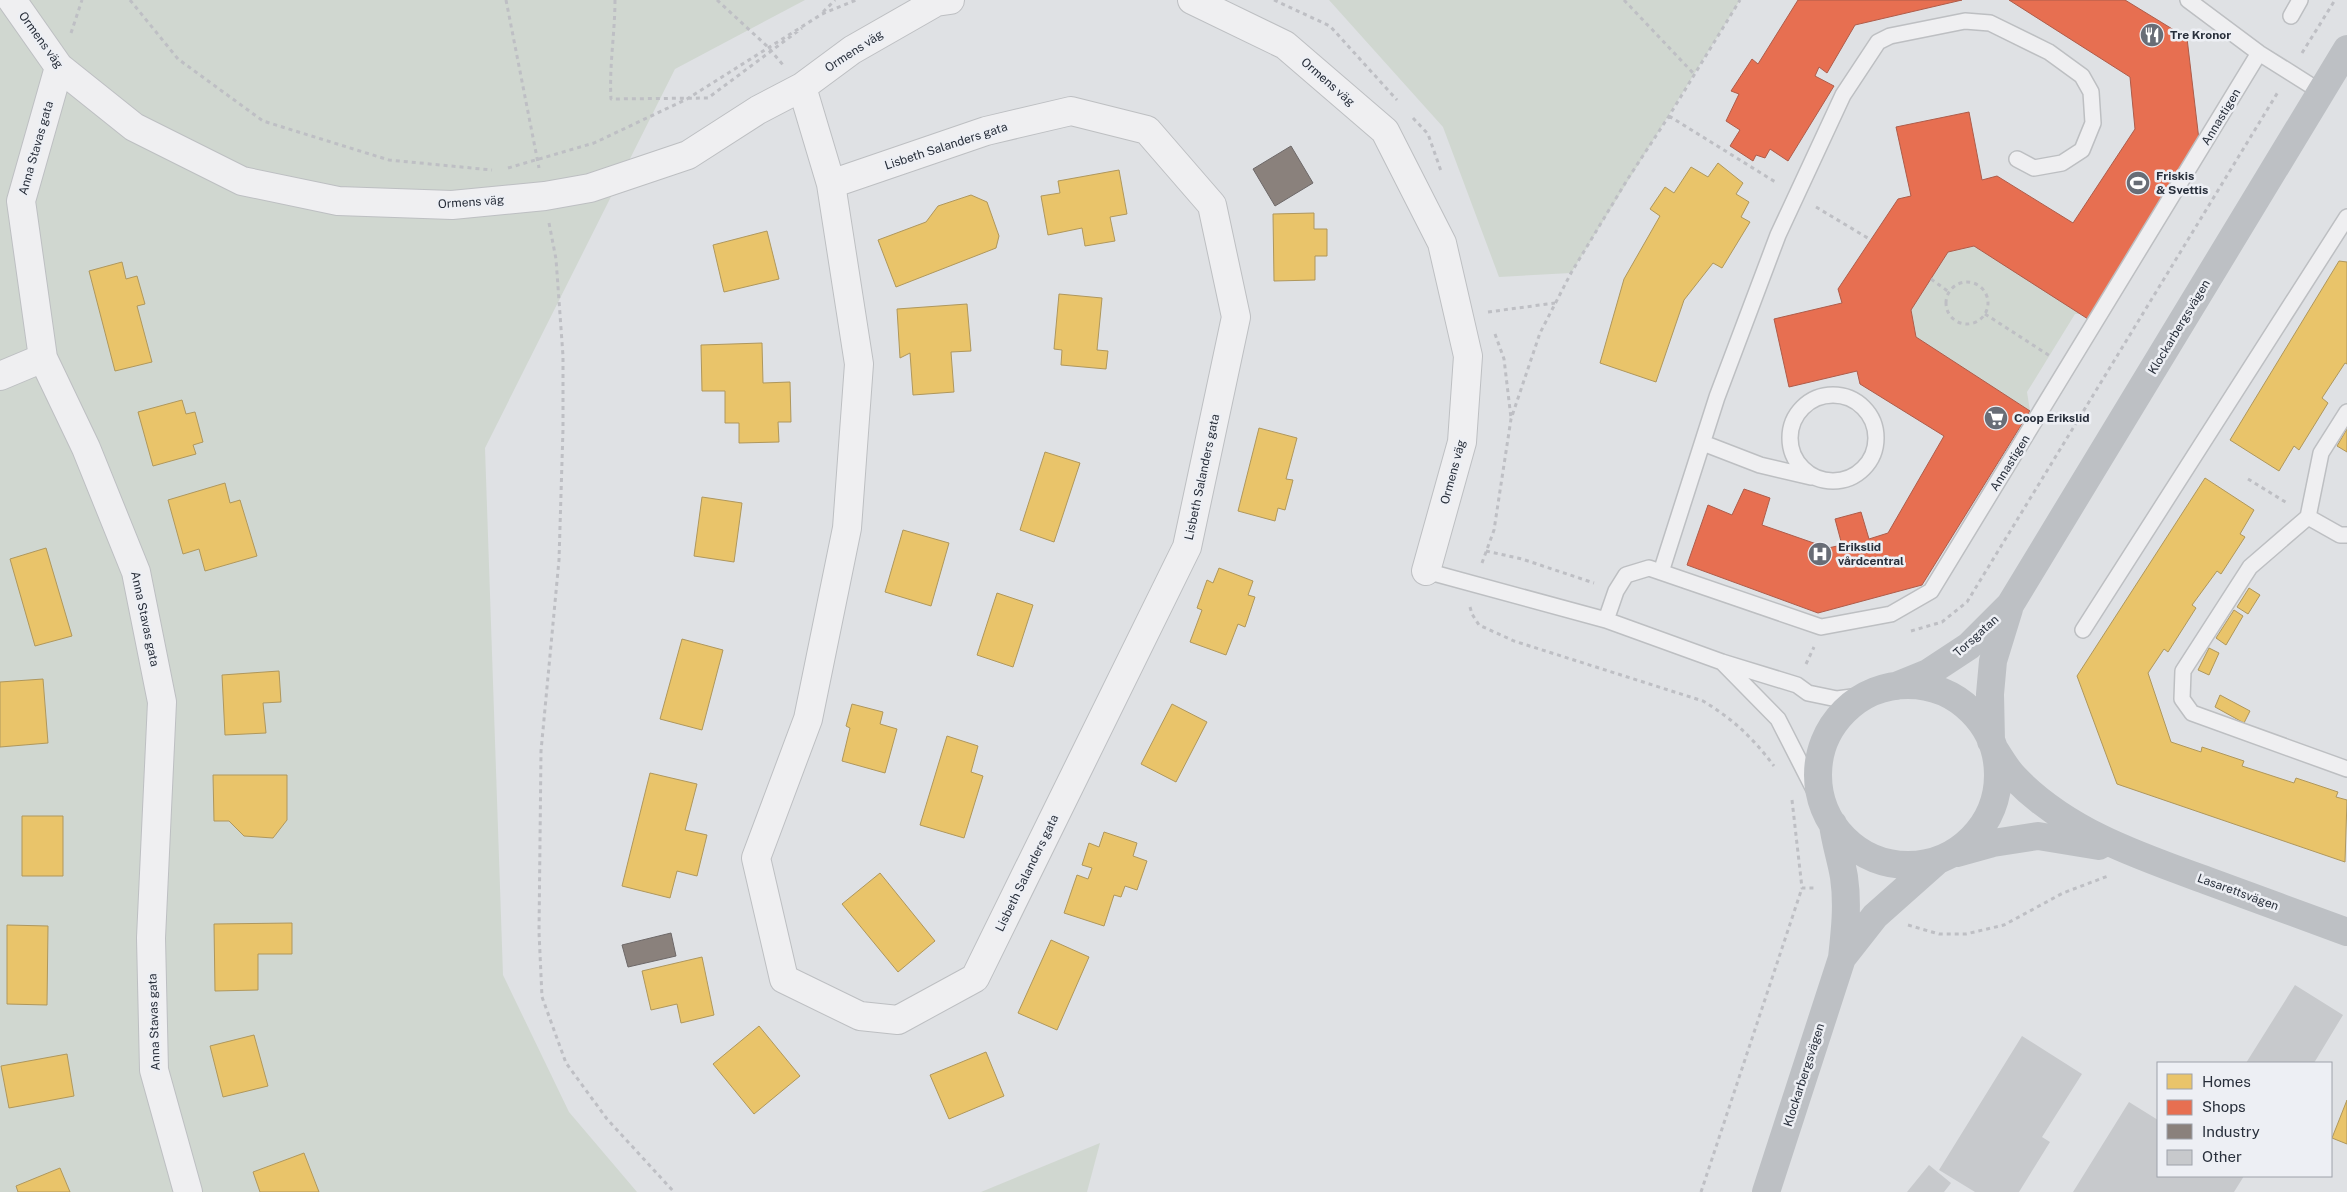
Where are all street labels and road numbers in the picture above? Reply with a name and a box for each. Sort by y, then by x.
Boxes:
street label: Ormens väg [16,9,66,71]
street label: Ormens väg [822,27,886,75]
street label: Ormens väg [1298,55,1358,109]
street label: Annastigen [2199,86,2243,148]
street label: Anna Stavas gata [16,99,56,197]
street label: Lisbeth Salanders gata [883,120,1009,172]
street label: Ormens väg [437,193,505,211]
street label: Klockarbergsvägen [2145,277,2213,377]
street label: Lisbeth Salanders gata [1182,413,1222,541]
street label: Annastigen [1987,432,2033,494]
street label: Ormens väg [1438,438,1468,506]
street label: Anna Stavas gata [128,570,162,668]
street label: Torsgatan [1951,612,2001,660]
street label: Lisbeth Salanders gata [993,812,1061,934]
street label: Lasarettsvägen [2195,871,2281,913]
street label: Anna Stavas gata [145,973,163,1071]
street label: Klockarbergsvägen [1781,1021,1827,1128]

